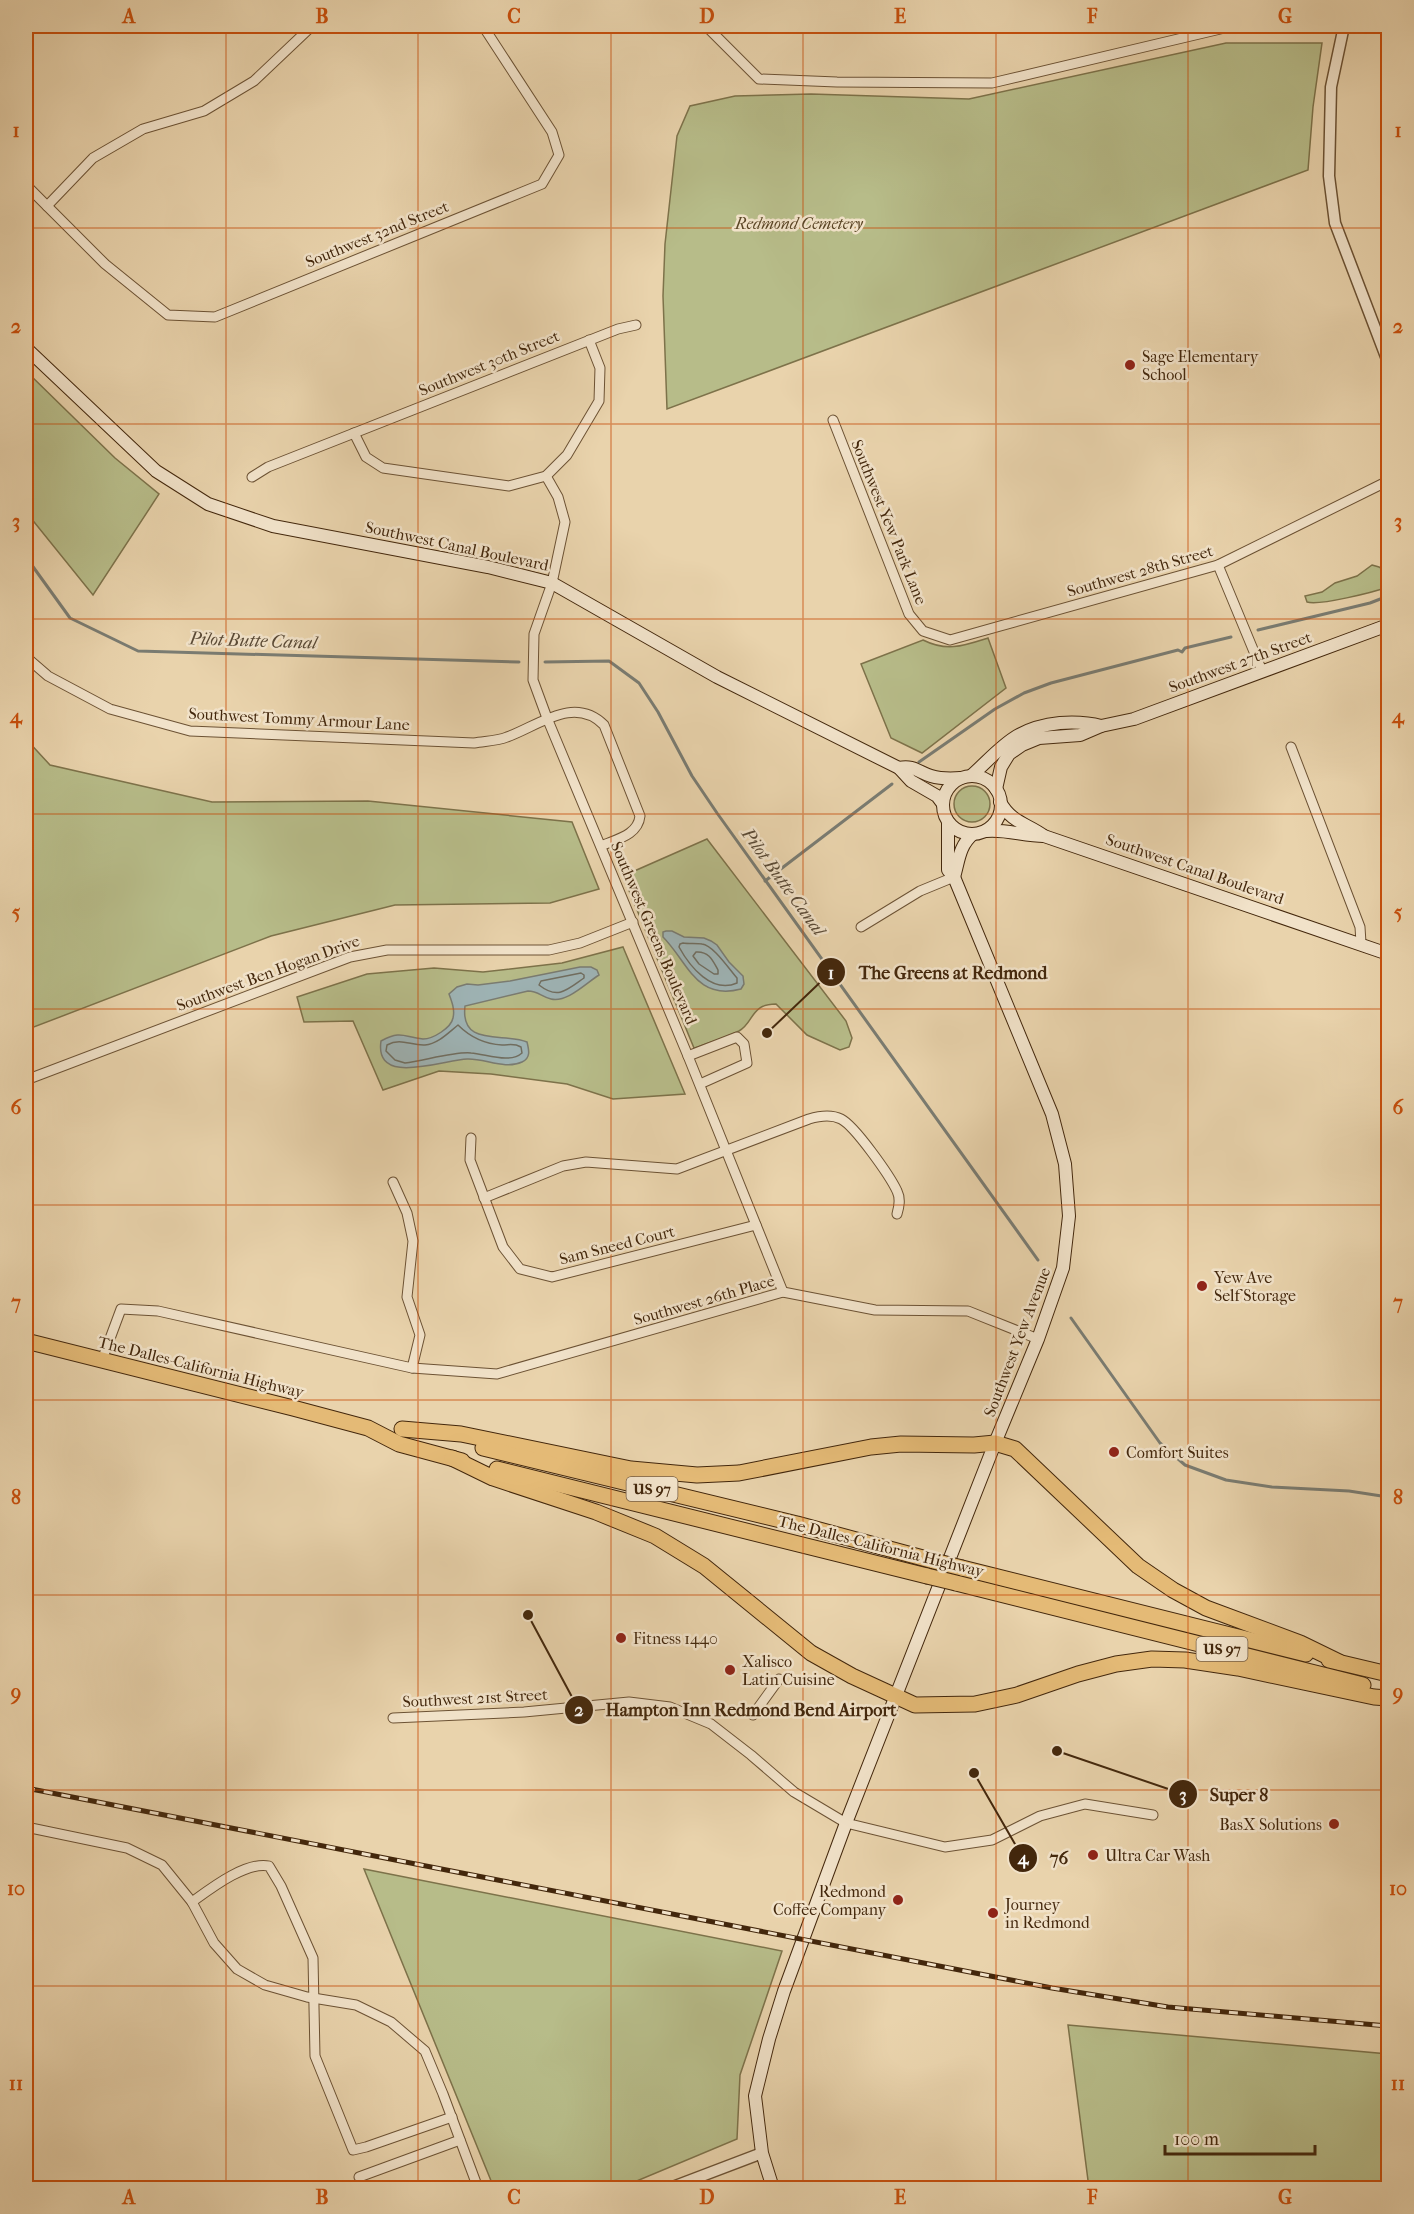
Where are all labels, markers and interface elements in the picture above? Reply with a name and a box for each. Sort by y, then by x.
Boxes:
text: A [121,5,137,28]
text: B [315,5,329,28]
text: C [507,5,521,28]
text: D [699,5,715,28]
text: E [894,5,906,28]
text: F [1086,5,1098,28]
text: G [1278,5,1292,28]
text: 1 [12,119,20,142]
text: 1 [1394,119,1402,142]
street label: Southwest 32nd Street [303,197,452,271]
park label: Redmond Cemetery [734,214,863,233]
text: 2 [11,315,21,338]
text: 2 [1393,315,1403,338]
street label: Southwest 30th Street [416,326,562,400]
place label: Sage Elementary School [1142,347,1259,384]
marker: Sage Elementary School [1123,358,1137,372]
street label: Southwest Yew Park Lane [847,437,931,607]
text: 3 [12,510,20,533]
text: 3 [1394,510,1402,533]
street label: Southwest Canal Boulevard [364,517,551,575]
street label: Southwest 28th Street [1065,541,1215,601]
street label: Southwest 27th Street [1166,627,1314,697]
water label: Pilot Butte Canal [188,628,320,654]
street label: Southwest Tommy Armour Lane [188,704,410,734]
text: 4 [9,705,23,729]
text: 4 [1391,705,1405,729]
water label: Pilot Butte Canal [736,823,831,942]
street label: Southwest Canal Boulevard [1104,830,1287,909]
street label: Southwest Greens Boulevard [607,839,701,1028]
text: 5 [12,901,21,924]
text: 5 [1394,901,1403,924]
street label: Southwest Ben Hogan Drive [174,931,362,1015]
callout: The Greens at Redmond [816,954,1059,990]
text: 1 [828,963,834,984]
text: The Greens at Redmond [858,963,1048,984]
text: 6 [11,1096,23,1119]
text: 6 [1393,1096,1405,1119]
street label: Sam Sneed Court [557,1221,677,1269]
street label: Southwest Yew Avenue [980,1265,1054,1419]
place label: Yew Ave Self Storage [1213,1268,1296,1305]
street label: Southwest 26th Place [631,1271,777,1329]
marker: Yew Ave Self Storage [1195,1279,1209,1293]
text: 7 [10,1291,21,1314]
text: 7 [1392,1291,1403,1314]
street label: The Dalles-California Highway [96,1332,306,1402]
place label: Comfort Suites [1126,1443,1229,1462]
marker: Comfort Suites [1107,1445,1121,1459]
road number: US 97 [626,1477,678,1501]
text: 8 [11,1486,21,1509]
text: 8 [1393,1486,1403,1509]
street label: The Dalles-California Highway [776,1511,986,1581]
place label: Fitness 1440 [633,1629,718,1648]
marker: Fitness 1440 [614,1631,628,1645]
road number: US 97 [1196,1637,1248,1661]
place label: Xalisco Latin Cuisine [742,1652,835,1689]
marker: Xalisco Latin Cuisine [723,1663,737,1677]
text: 9 [10,1682,21,1705]
text: 9 [1392,1682,1403,1705]
street label: Southwest 21st Street [402,1685,548,1711]
callout: Hampton Inn Redmond Bend Airport [564,1692,909,1728]
text: 2 [574,1700,584,1721]
text: Hampton Inn Redmond Bend Airport [606,1700,897,1721]
callout: Super 8 [1168,1776,1280,1812]
text: 3 [1179,1785,1187,1806]
text: Super 8 [1210,1785,1268,1806]
place label: BasX Solutions [1219,1815,1322,1834]
marker: BasX Solutions [1327,1817,1341,1831]
callout: 76 [1008,1840,1080,1876]
place label: Ultra Car Wash [1105,1846,1210,1865]
text: 4 [1017,1848,1030,1869]
text: 76 [1049,1848,1069,1869]
marker: Ultra Car Wash [1086,1848,1100,1862]
text: 10 [7,1877,25,1900]
text: 10 [1389,1877,1407,1900]
place label: Redmond Coffee Company [773,1882,886,1919]
marker: Redmond Coffee Company [891,1893,905,1907]
place label: Journey in Redmond [1003,1895,1090,1932]
marker: Journey in Redmond [986,1906,1000,1920]
text: 11 [9,2072,23,2095]
text: 11 [1391,2072,1405,2095]
scale bar [1165,2118,1315,2156]
text: 100 m [1174,2129,1219,2150]
text: A [121,2186,137,2209]
text: B [315,2186,329,2209]
text: C [507,2186,521,2209]
text: D [699,2186,715,2209]
text: E [894,2186,906,2209]
text: F [1086,2186,1098,2209]
text: G [1278,2186,1292,2209]

